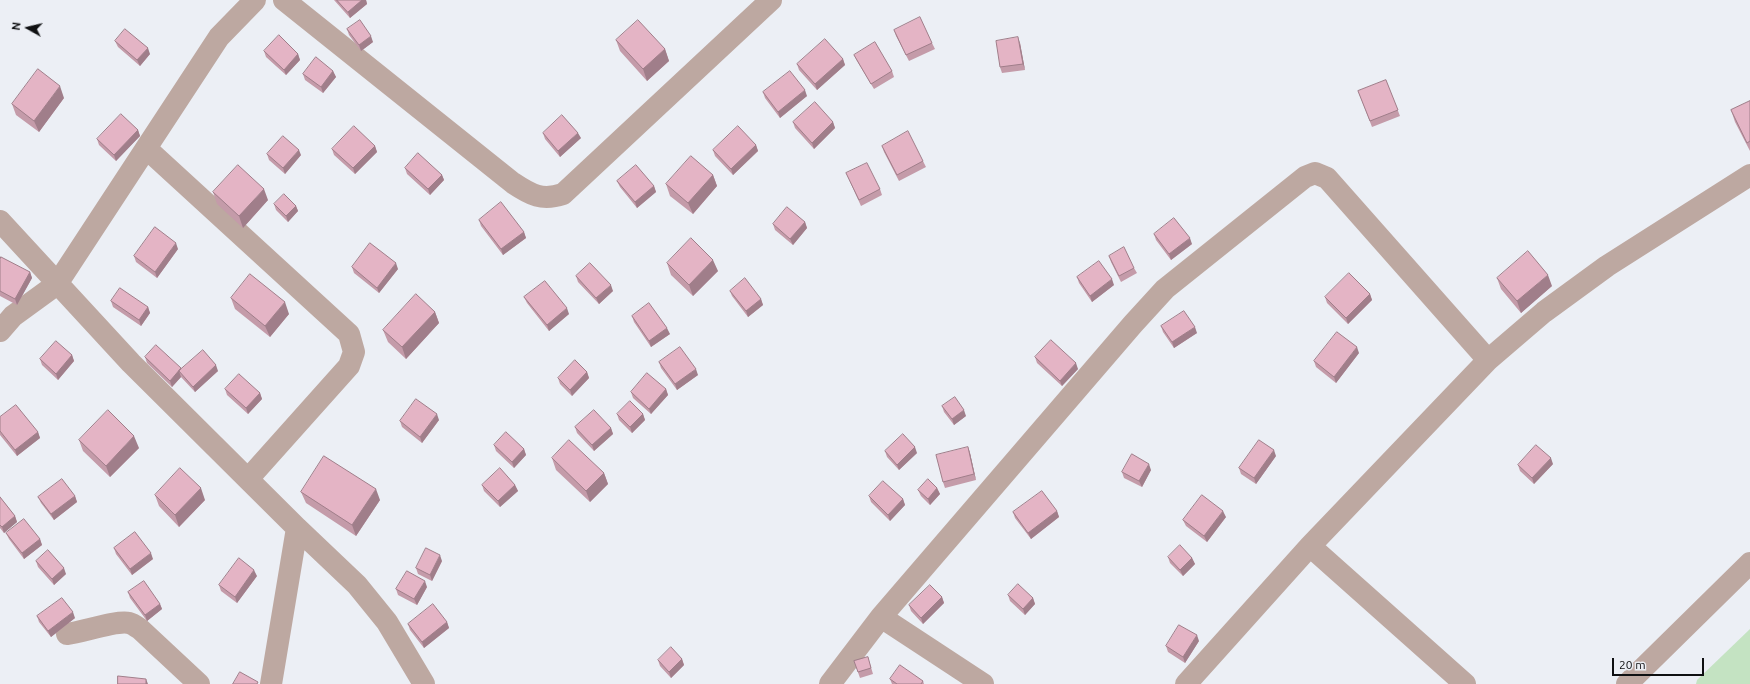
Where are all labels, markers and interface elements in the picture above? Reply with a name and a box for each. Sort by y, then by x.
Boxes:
north arrow [8,8,48,48]
text: N [10,21,23,31]
scale bar [1614,650,1706,676]
text: 20 m [1619,658,1646,671]

